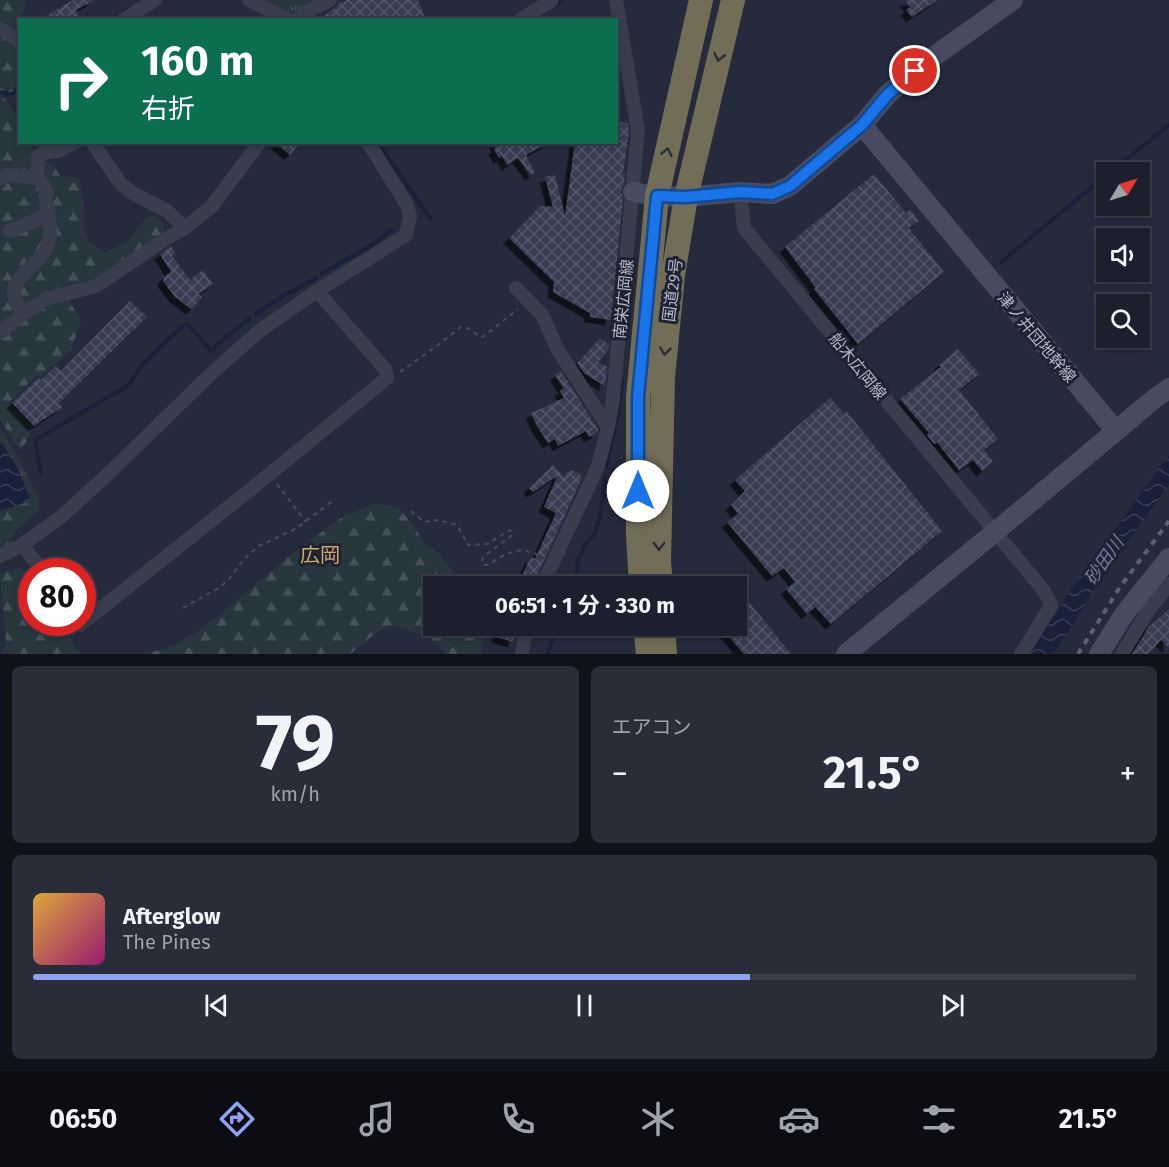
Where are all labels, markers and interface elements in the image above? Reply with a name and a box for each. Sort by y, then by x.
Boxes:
text: 160 m [141,36,254,86]
icon: right [42,42,120,120]
pin [889,45,940,96]
one-way arrow [714,52,727,62]
icon: arrive [898,54,931,87]
text: 右折 [141,93,195,125]
one-way arrow [660,147,673,157]
north arrow [1096,162,1150,216]
map controls [1096,162,1150,348]
button: sound [1096,228,1150,282]
street label: 国道29号 [659,257,686,323]
street label: 南栄広岡線 [610,258,637,340]
street label: 津ノ井団地幹線 [993,288,1080,386]
button: search [1096,294,1150,348]
street label: 船木広岡線 [825,329,890,403]
one-way arrow [660,347,672,356]
position arrow [606,459,670,523]
water label: 砂田川 [1080,531,1130,589]
one-way arrow [653,542,665,551]
district label: 広岡 [300,543,340,567]
speed limit sign: 80 [18,558,96,636]
text: 06:51 · 1 分 · 330 m [495,592,675,619]
text: 79 [256,696,335,790]
text: エアコン [612,715,692,739]
text: 21.5° [823,746,925,800]
text: − [612,754,628,794]
text: + [1120,754,1136,794]
text: km/h [271,782,320,806]
text: Afterglow [123,903,220,930]
text: The Pines [123,930,210,954]
icon: previous [200,989,233,1022]
icon: pause [568,989,601,1022]
icon: next [936,989,969,1022]
icon: directions [216,1098,258,1140]
icon: music [356,1098,398,1140]
icon: phone [497,1098,539,1140]
icon: climate [637,1098,679,1140]
icon: car [778,1098,820,1140]
icon: filters [918,1098,960,1140]
text: 06:50 [49,1103,117,1135]
text: 21.5° [1059,1103,1120,1135]

